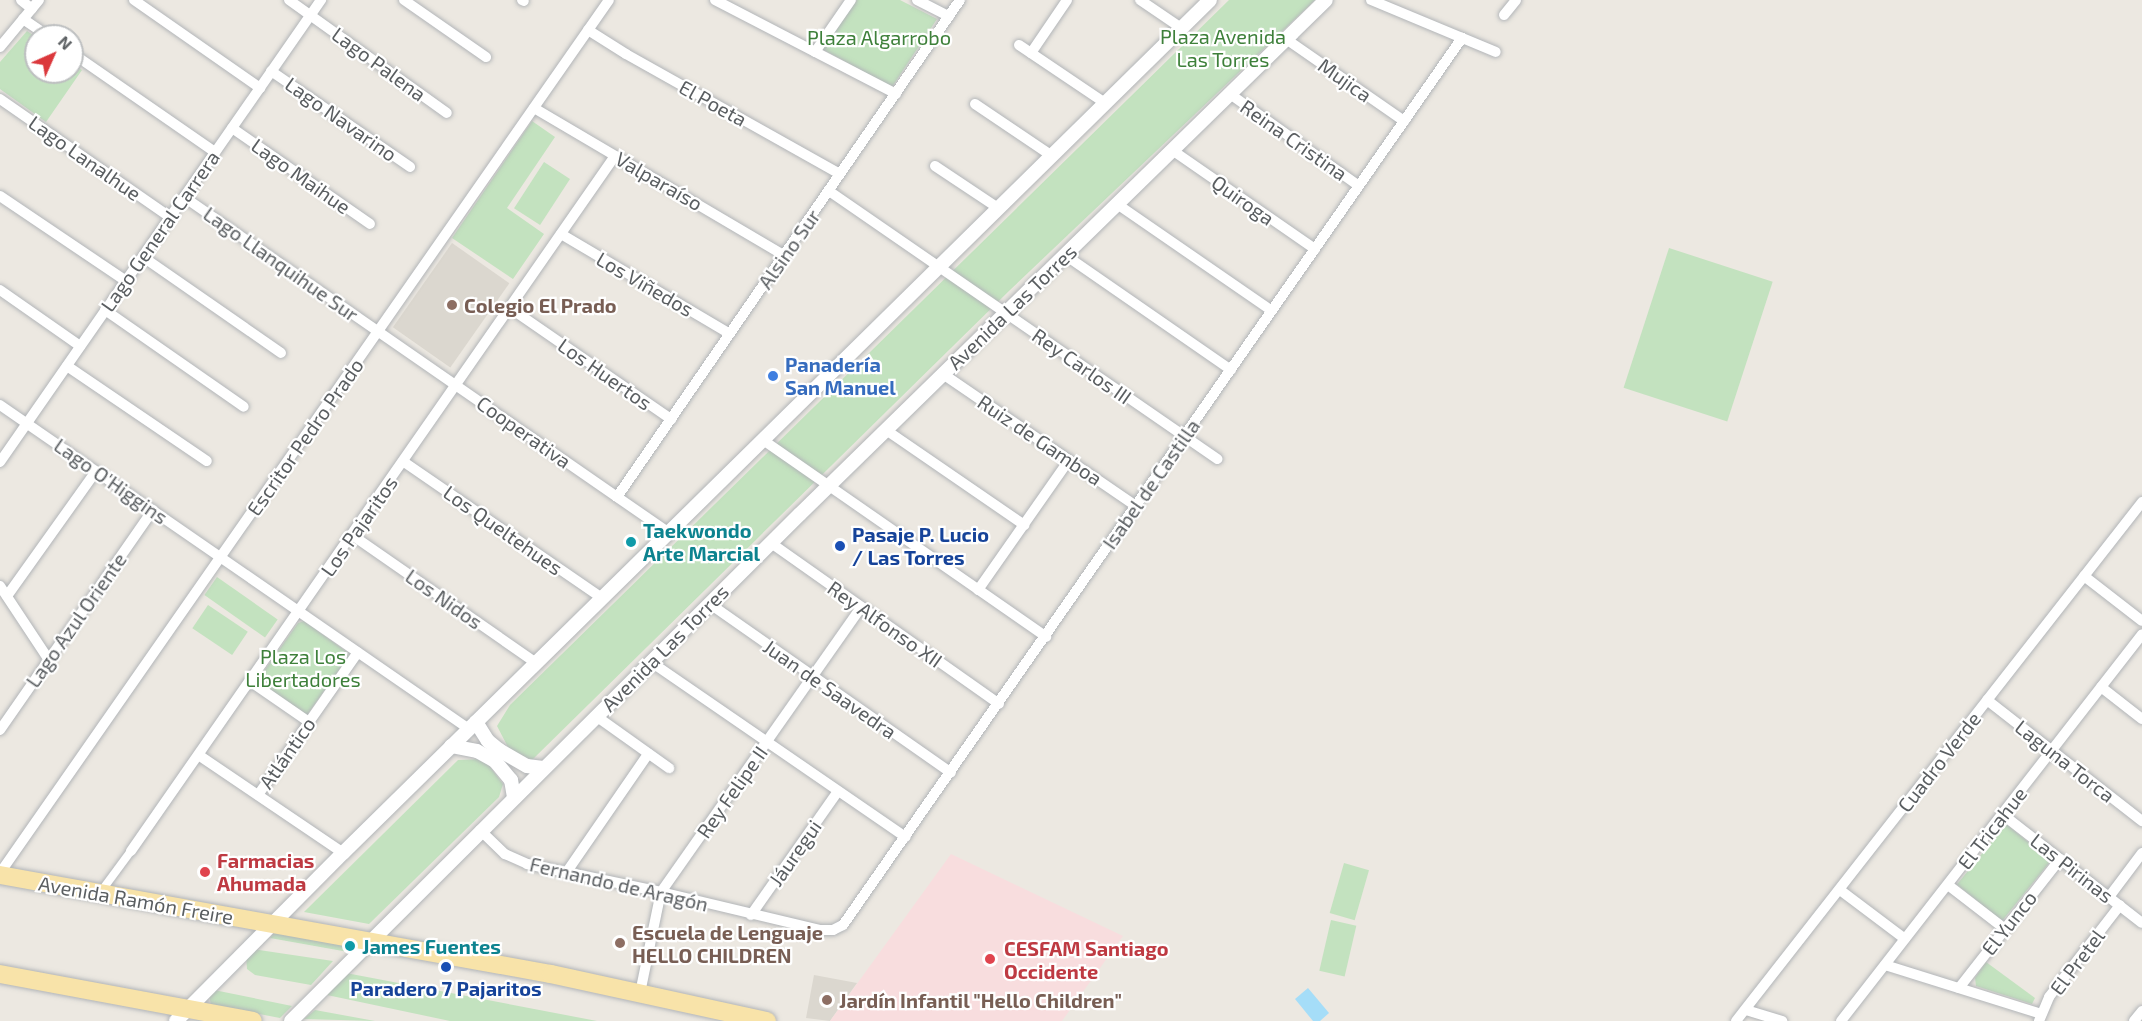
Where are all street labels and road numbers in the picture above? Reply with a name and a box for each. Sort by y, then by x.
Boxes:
street label: Lago Palena [327,22,431,106]
street label: Mujica [1314,53,1376,107]
street label: Lago Navarino [281,72,401,166]
street label: El Poeta [675,75,751,131]
street label: Reina Cristina [1236,94,1352,186]
street label: Lago Lanalhue [24,110,146,206]
street label: Lago Maihue [247,133,355,219]
street label: Lago General Carrera [95,146,225,316]
street label: Valparaíso [611,146,707,216]
street label: Quiroga [1207,170,1279,230]
street label: Lago Llanquihue Sur [199,202,363,326]
street label: Alsino Sur [753,205,825,293]
street label: Avenida Las Torres [943,239,1081,375]
street label: Los Viñedos [592,246,698,322]
street label: Rey Carlos III [1028,323,1136,409]
street label: Los Huertos [554,333,656,415]
street label: Escritor Pedro Prado [242,354,368,520]
street label: Ruiz de Gamboa [973,390,1107,490]
street label: Cooperativa [472,391,576,473]
street label: Isabel de Castilla [1097,414,1205,554]
street label: Lago O'Higgins [50,433,172,529]
street label: Los Pajaritos [316,471,402,581]
street label: Los Queltehues [439,480,567,580]
street label: Lago Azul Oriente [20,548,132,692]
street label: Los Nidos [401,564,487,634]
street label: Rey Alfonso XII [823,575,947,673]
street label: Avenida Las Torres [596,579,734,717]
street label: Juan de Saavedra [759,634,901,744]
street label: Cuadro Verde [1892,707,1986,817]
street label: Atlántico [254,713,320,793]
street label: Laguna Torca [2010,715,2120,807]
street label: Rey Felipe II [691,741,773,843]
street label: El Tricahue [1952,782,2032,874]
street label: Jáuregui [764,815,826,891]
street label: Las Pirinas [2026,828,2118,908]
street label: Fernando de Aragón [527,852,711,916]
street label: Avenida Ramón Freire [37,871,235,929]
street label: El Yunco [1976,886,2042,960]
street label: El Pretel [2044,924,2110,1000]

